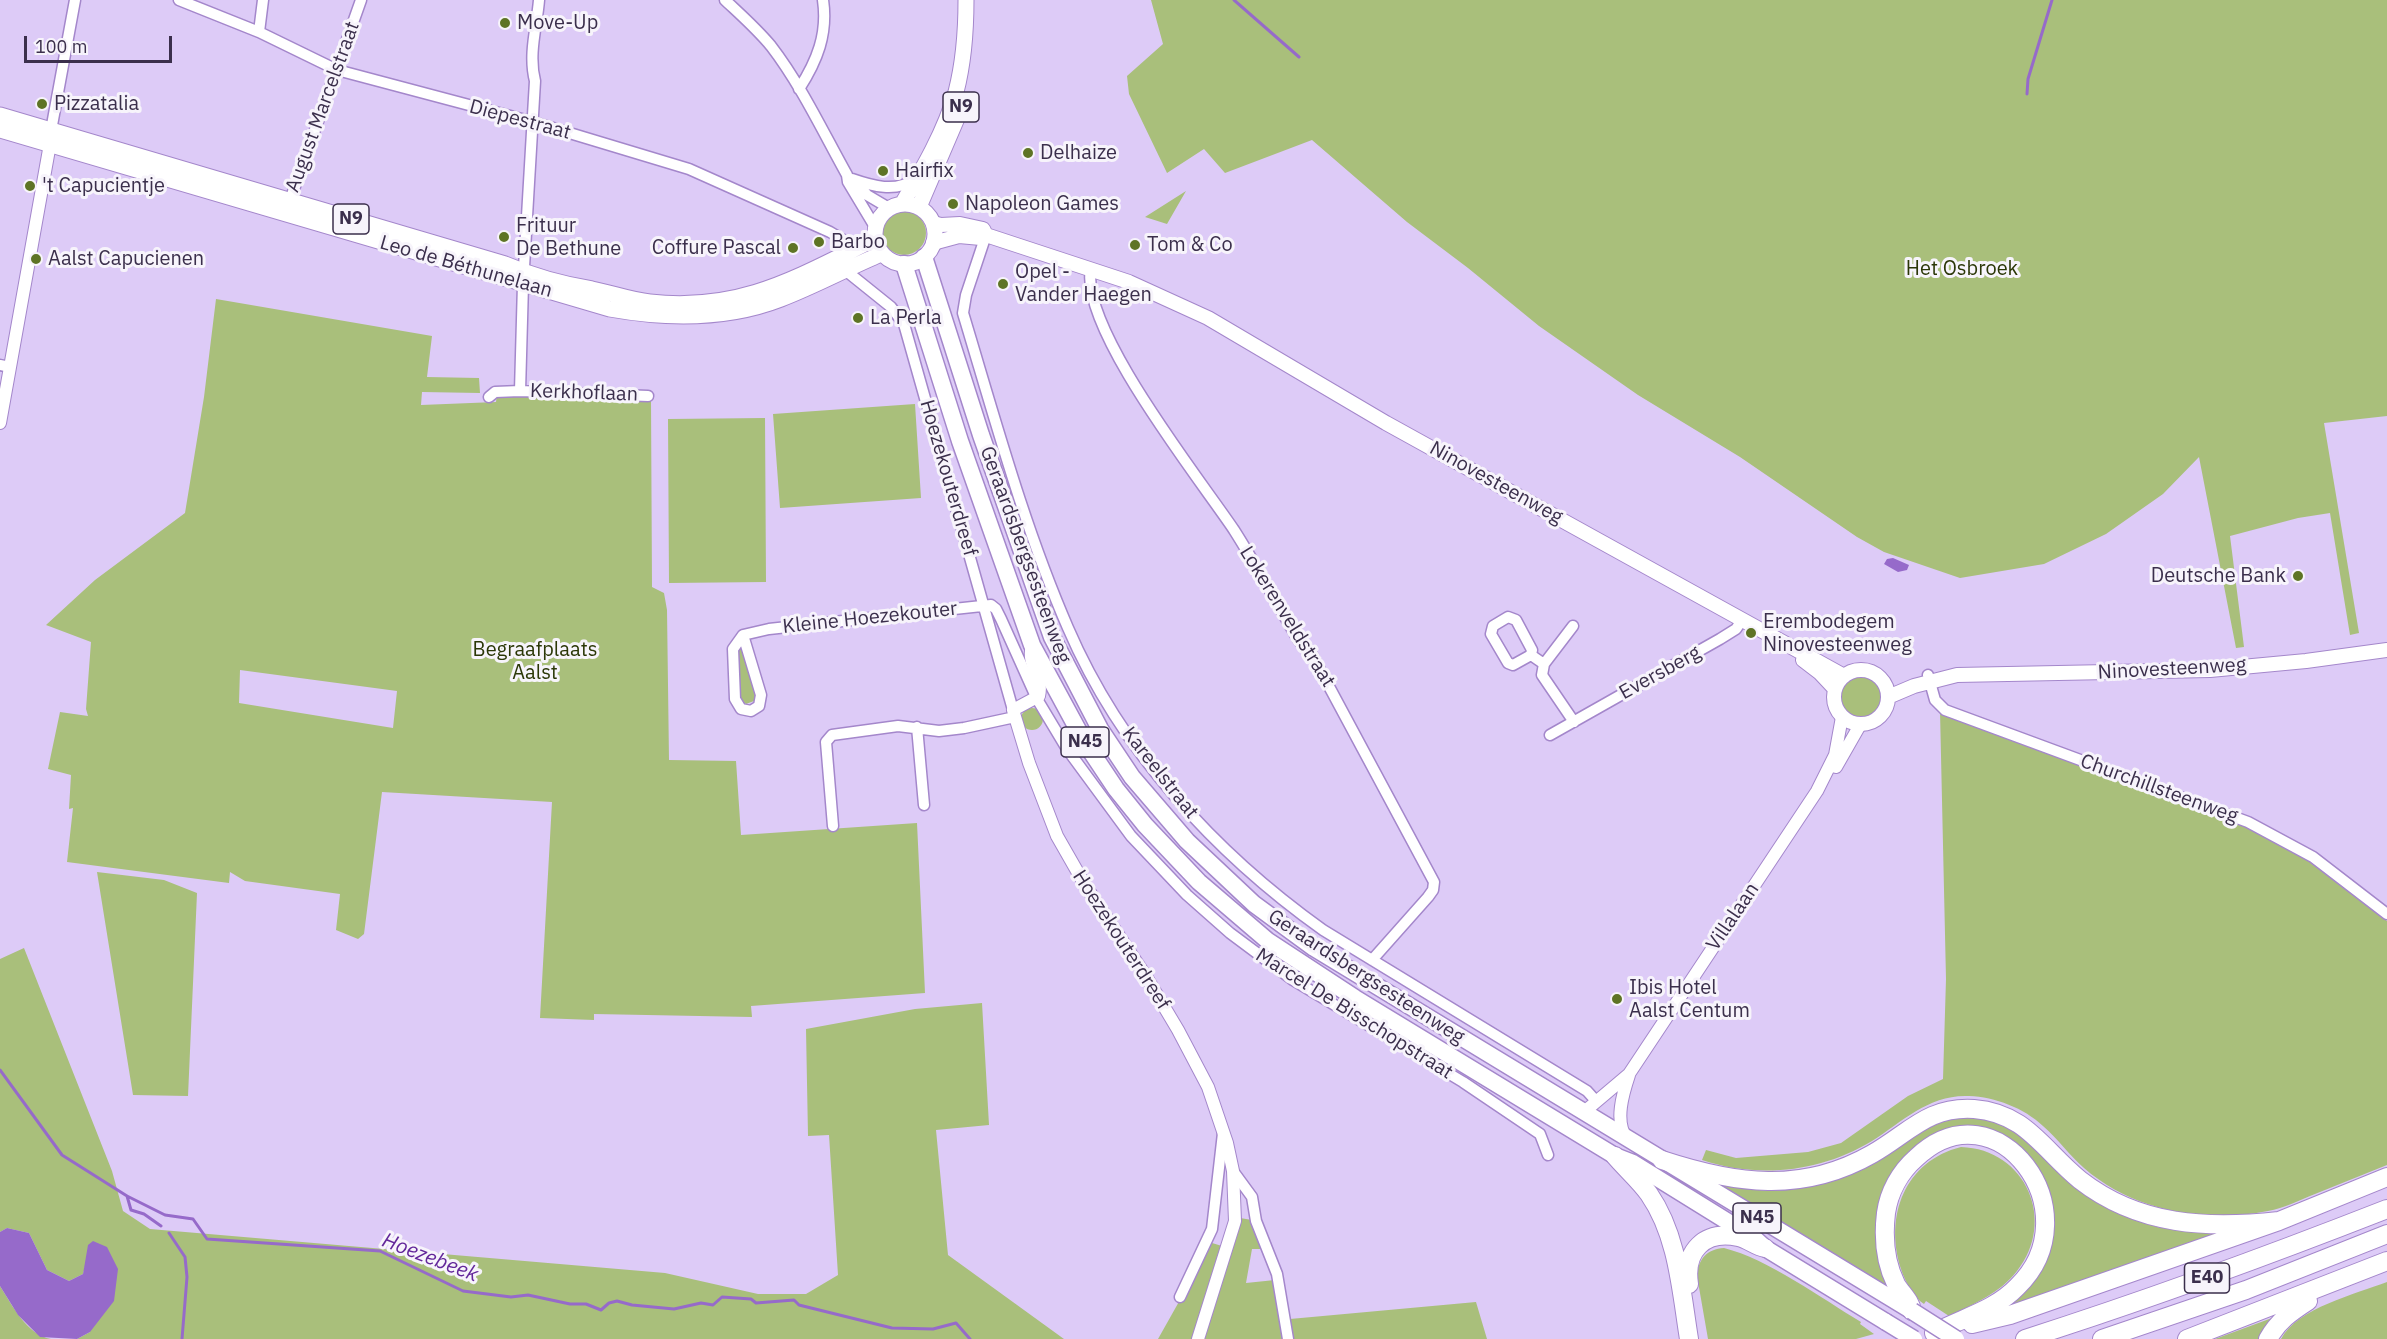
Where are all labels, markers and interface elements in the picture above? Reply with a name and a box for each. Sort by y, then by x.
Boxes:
place label: Move-Up [517,11,598,35]
marker: Move-Up [498,16,512,30]
street label: August Marcelstraat [281,18,365,196]
scale bar [27,24,176,62]
text: 100 m [35,35,87,58]
place label: Pizzatalia [54,92,139,116]
road number: N9 [943,92,979,122]
street label: Diepestraat [467,95,573,145]
marker: Pizzatalia [35,97,49,111]
place label: Delhaize [1040,141,1117,165]
marker: Delhaize [1021,146,1035,160]
place label: Hairfix [895,159,954,183]
marker: Hairfix [876,164,890,178]
place label: 't Capucientje [42,174,165,198]
marker: 't Capucientje [23,179,37,193]
place label: Napoleon Games [965,192,1119,216]
marker: Napoleon Games [946,197,960,211]
road number: N9 [333,204,369,234]
place label: Frituur De Bethune [516,214,621,261]
marker: Frituur De Bethune [497,230,511,244]
place label: Barbo [831,230,885,254]
street label: Leo de Béthunelaan [377,231,555,303]
place label: Tom & Co [1147,233,1233,257]
marker: Barbo [812,235,826,249]
place label: Coffure Pascal [652,236,781,260]
marker: Tom & Co [1128,238,1142,252]
marker: Coffure Pascal [786,241,800,255]
place label: Aalst Capucienen [48,247,204,271]
marker: Aalst Capucienen [29,252,43,266]
park label: Het Osbroek [1906,257,2018,281]
place label: Opel - Vander Haegen [1015,260,1152,307]
marker: Opel - Vander Haegen [996,277,1010,291]
place label: La Perla [870,306,942,330]
marker: La Perla [851,311,865,325]
street label: Kerkhoflaan [530,379,638,407]
street label: Hoezekouterdreef [914,397,982,559]
street label: Ninovesteenweg [1425,436,1567,530]
street label: Geraardsbergsesteenweg [975,443,1075,667]
street label: Lokerenveldstraat [1234,542,1340,692]
place label: Deutsche Bank [2151,564,2286,588]
marker: Deutsche Bank [2291,569,2305,583]
street label: Kleine Hoezekouter [781,597,959,639]
place label: Erembodegem Ninovesteenweg [1763,610,1912,657]
marker: Erembodegem Ninovesteenweg [1744,626,1758,640]
park label: Begraafplaats Aalst [473,638,597,685]
street label: Eversberg [1615,641,1705,705]
street label: Ninovesteenweg [2097,653,2247,685]
street label: Kareelstraat [1117,722,1203,824]
road number: N45 [1061,727,1109,757]
street label: Churchillsteenweg [2077,749,2241,829]
street label: Hoezekouterdreef [1067,866,1175,1014]
street label: Villalaan [1702,878,1764,956]
street label: Geraardsbergsesteenweg [1263,904,1469,1050]
street label: Marcel De Bisschopstraat [1251,943,1457,1085]
place label: Ibis Hotel Aalst Centum [1629,976,1750,1023]
marker: Ibis Hotel Aalst Centum [1610,992,1624,1006]
road number: N45 [1733,1203,1781,1233]
water label: Hoezebeek [378,1228,482,1288]
road number: E40 [2184,1263,2230,1293]

